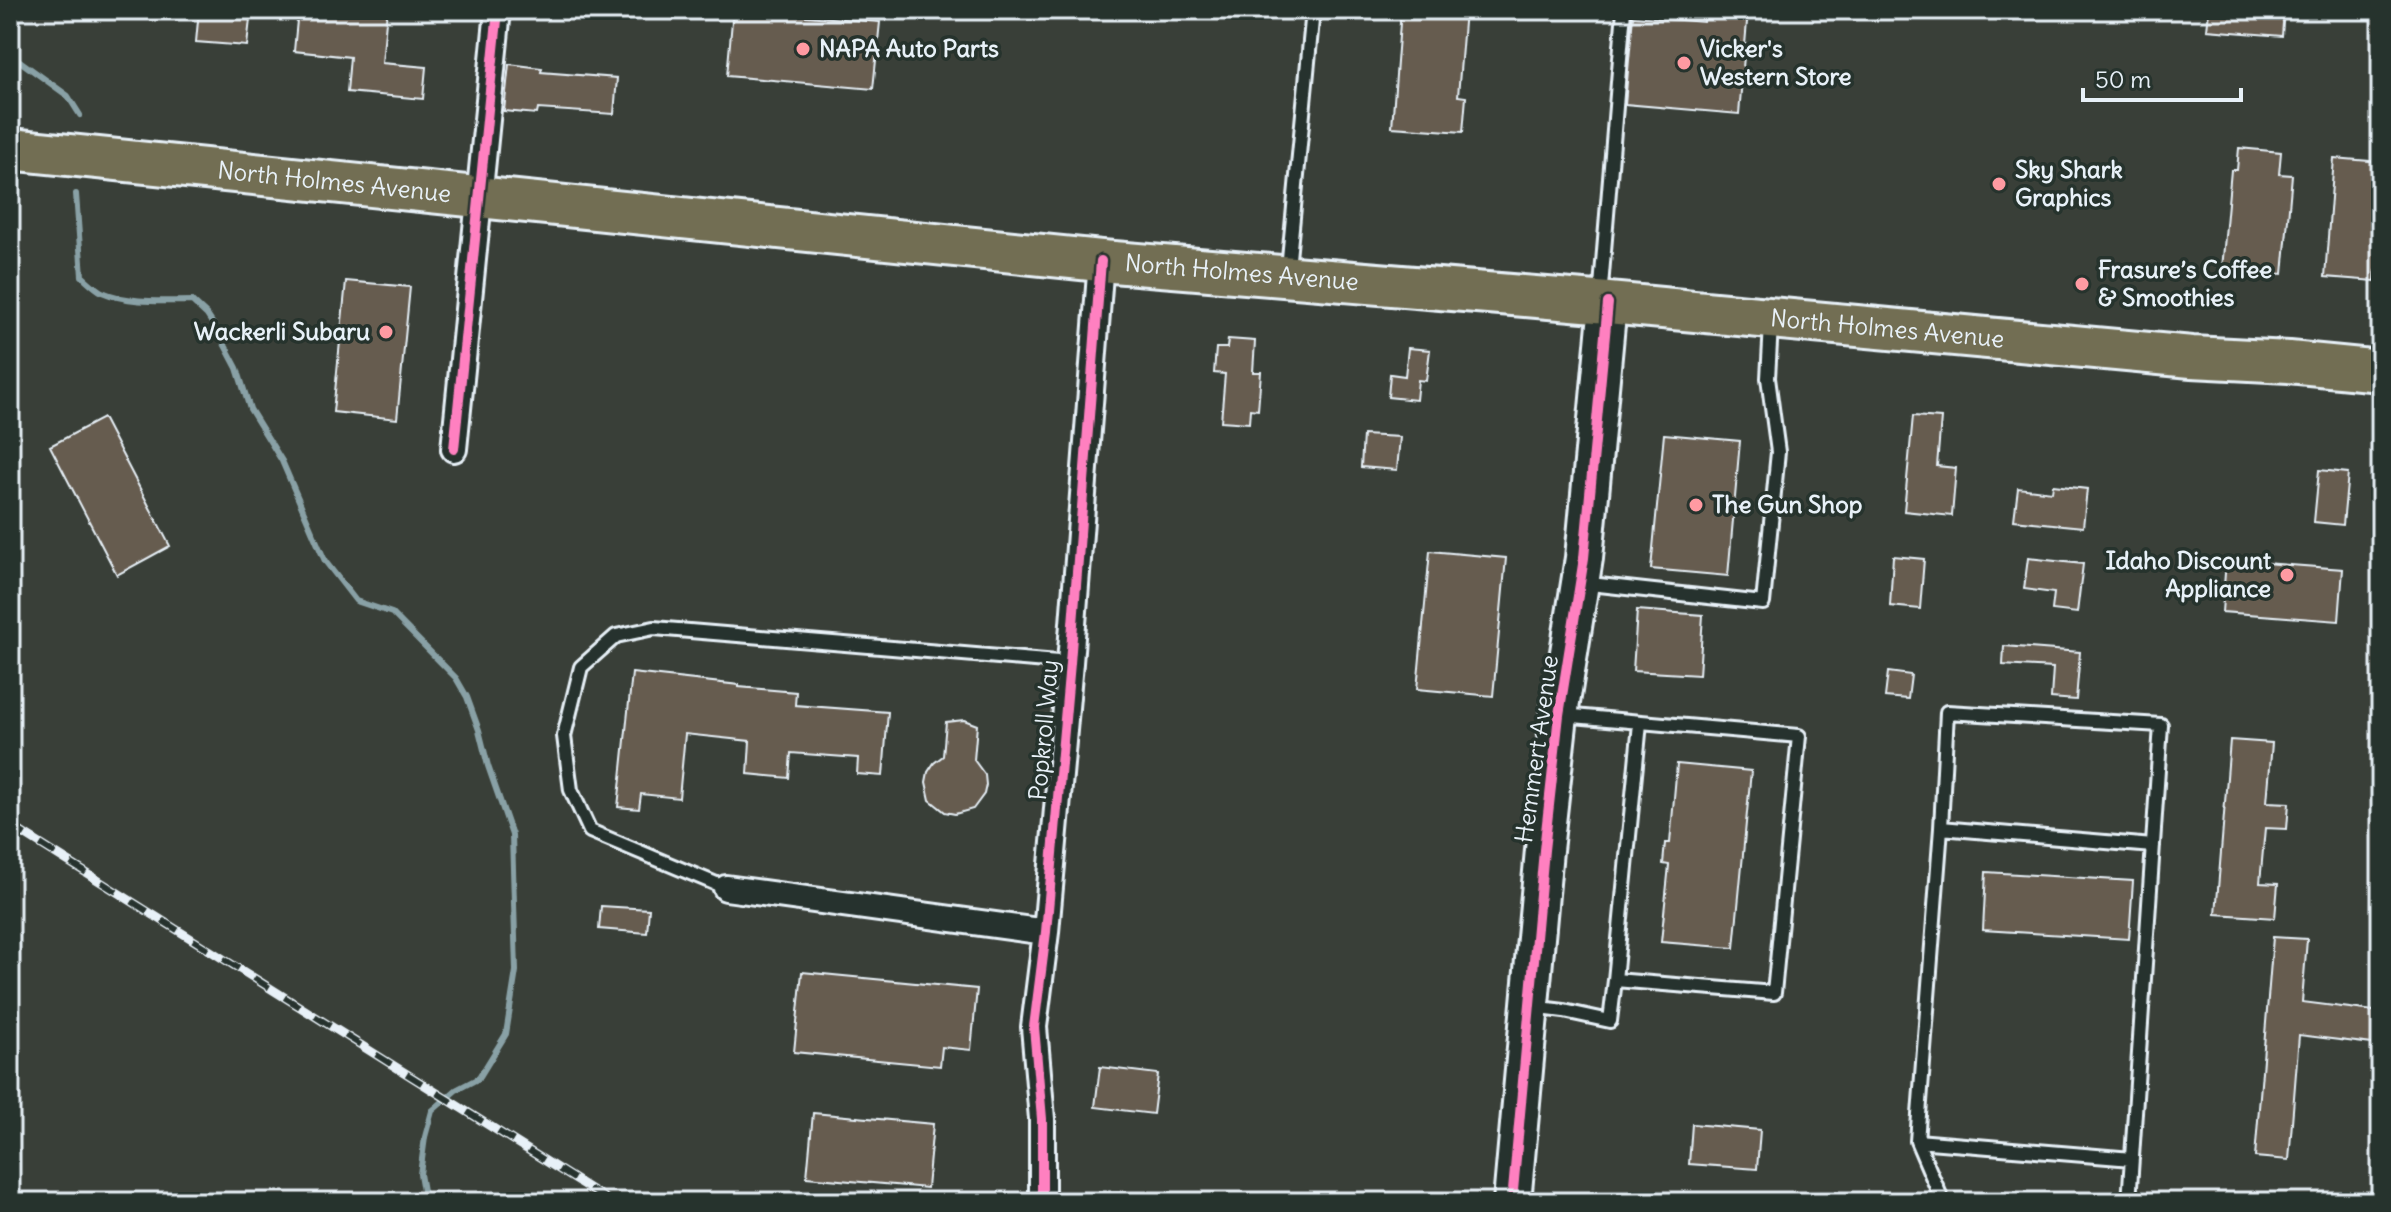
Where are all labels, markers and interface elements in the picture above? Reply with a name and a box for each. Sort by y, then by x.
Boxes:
place label: NAPA Auto Parts [819,33,999,63]
place label: Vicker's Western Store [1700,33,1852,91]
marker: NAPA Auto Parts [794,40,812,58]
scale bar [2083,52,2241,102]
marker: Vicker's Western Store [1675,54,1693,72]
text: 50 m [2095,64,2151,94]
street label: North Holmes Avenue [216,154,453,208]
place label: Sky Shark Graphics [2015,154,2123,212]
marker: Sky Shark Graphics [1990,175,2008,193]
street label: North Holmes Avenue [1124,247,1360,296]
place label: Frasure’s Coffee & Smoothies [2098,254,2272,312]
marker: Frasure’s Coffee & Smoothies [2073,275,2091,293]
street label: North Holmes Avenue [1769,302,2006,354]
place label: Wackerli Subaru [194,316,370,346]
marker: Wackerli Subaru [377,323,395,341]
place label: The Gun Shop [1712,489,1862,519]
marker: The Gun Shop [1687,496,1705,514]
place label: Idaho Discount Appliance [2106,545,2272,603]
marker: Idaho Discount Appliance [2278,566,2296,584]
street label: Hemmert Avenue [1508,653,1564,845]
street label: Popkroll Way [1022,658,1064,802]

